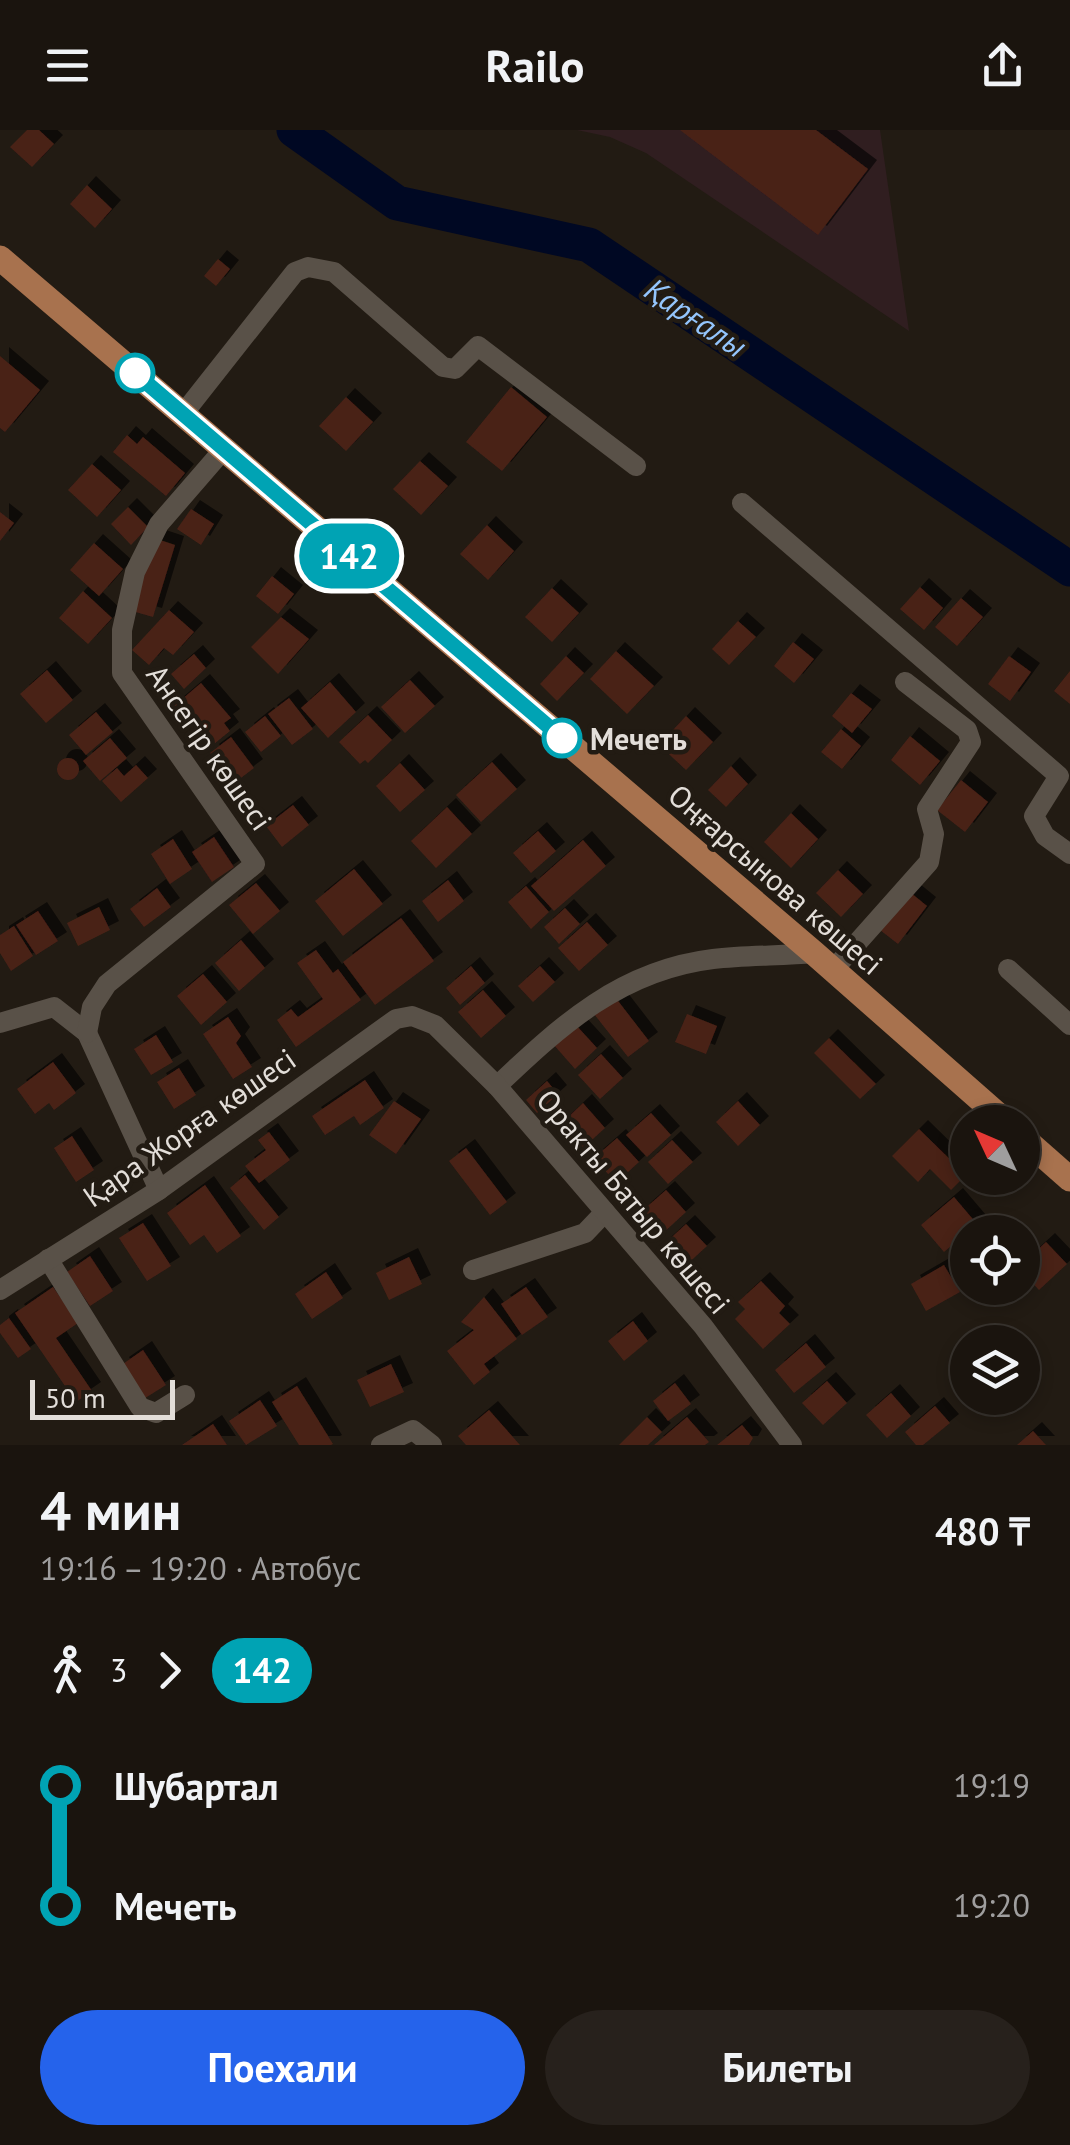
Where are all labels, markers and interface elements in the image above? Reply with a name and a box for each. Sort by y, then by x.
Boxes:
text: Railo [486,36,584,94]
icon: menu [40,38,95,93]
icon: share [975,38,1030,93]
water label: Қарғалы [637,268,755,366]
unlabelled marker [116,354,154,392]
line badge: 142 [292,524,406,588]
text: 142 [319,533,379,579]
street label: Ансегір көшесі [138,656,282,838]
marker: Мечеть [543,719,581,757]
place label: Мечеть [590,719,687,758]
street label: Оңғарсынова көшесі [661,775,891,983]
street label: Қара Жорға көшесі [75,1039,303,1215]
street label: Оракты Батыр көшесі [529,1081,739,1321]
north arrow [950,1105,1040,1195]
map controls [950,1105,1040,1415]
button: locate [950,1215,1040,1305]
button: layers [950,1325,1040,1415]
scale bar [30,1375,175,1420]
text: 50 m [45,1379,106,1416]
text: 4 мин [40,1474,181,1545]
text: 480 ₸ [935,1506,1030,1555]
text: 19:16 – 19:20 · Автобус [40,1547,361,1589]
icon: walk [40,1643,95,1698]
icon: forward [142,1643,197,1698]
text: 142 [232,1647,292,1693]
text: 3 [110,1649,127,1691]
text: Шубартал [114,1761,279,1810]
text: 19:19 [953,1764,1030,1806]
text: Мечеть [114,1881,237,1930]
text: 19:20 [953,1884,1030,1926]
button: Поехали [40,2010,525,2125]
button: Билеты [545,2010,1030,2125]

